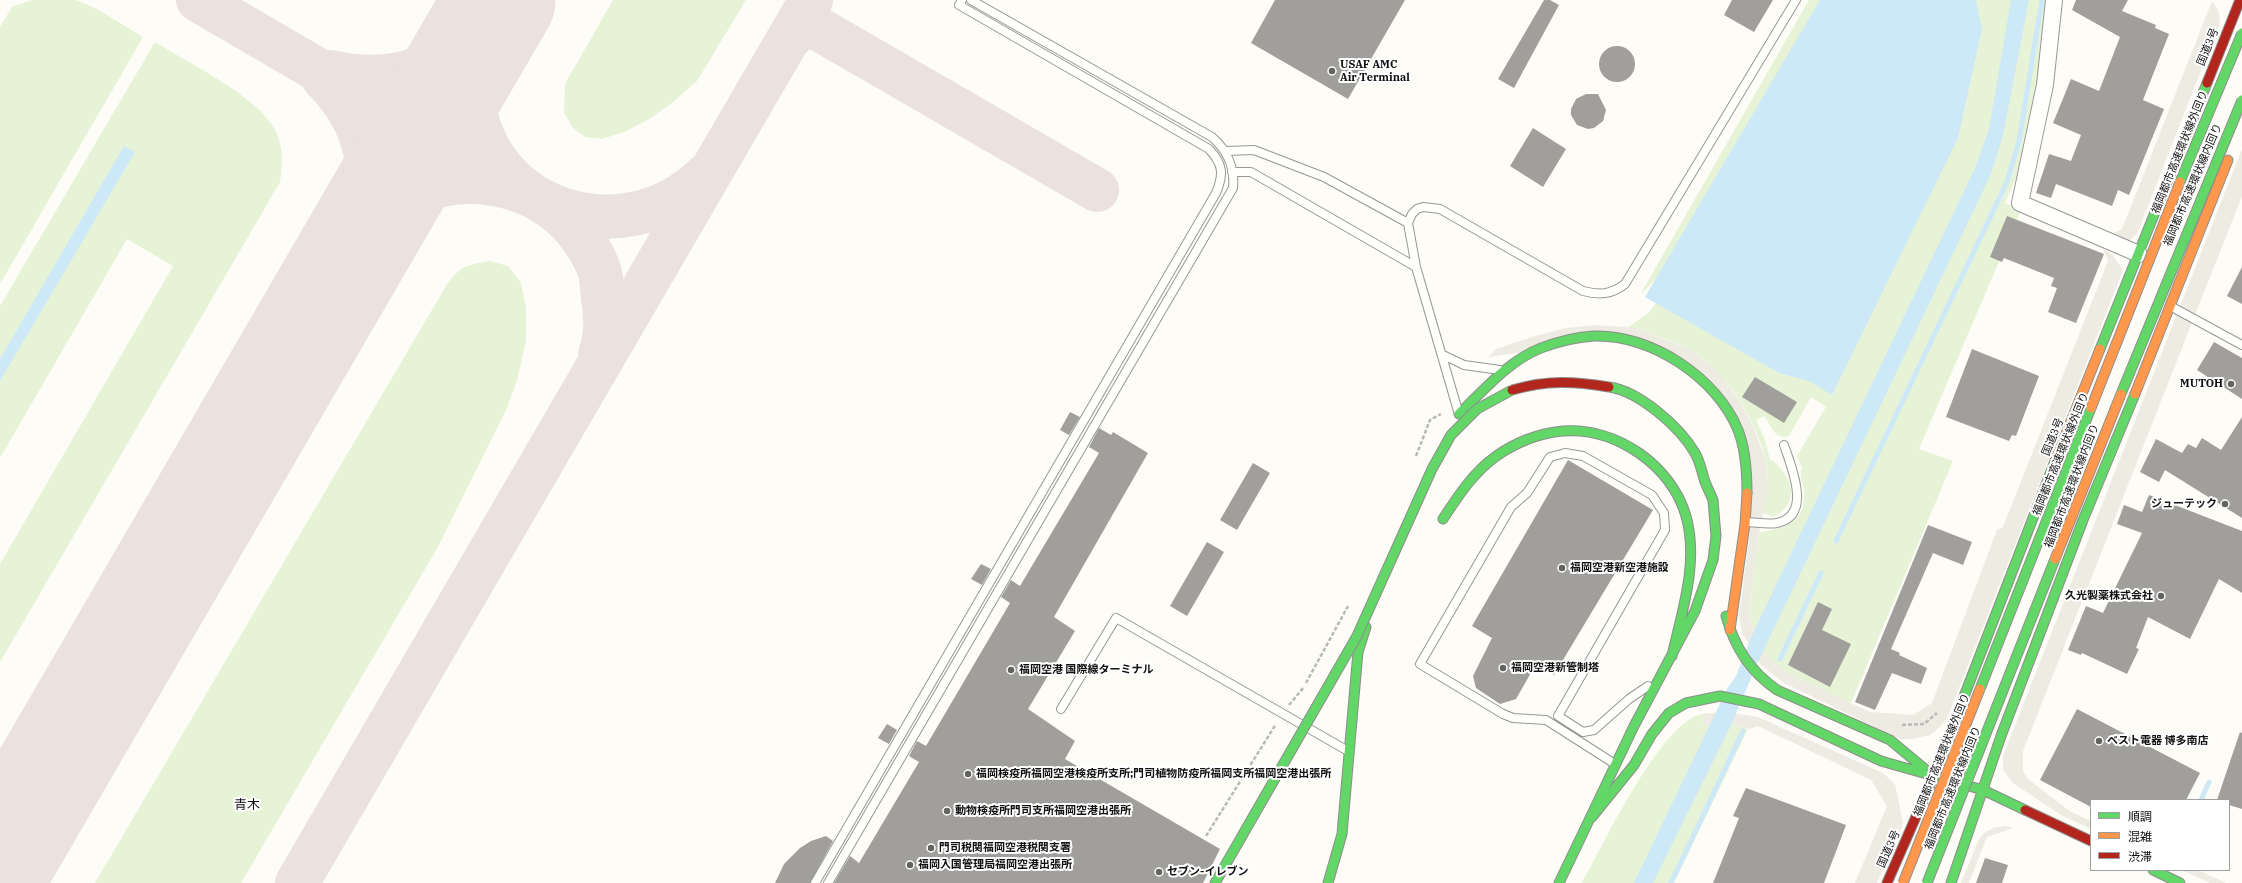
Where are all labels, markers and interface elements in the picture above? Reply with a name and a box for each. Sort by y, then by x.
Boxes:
street label: 国道3号 [2194,26,2222,68]
place label: USAF AMC Air Terminal [1340,58,1410,84]
marker: USAF AMC Air Terminal [1327,66,1337,76]
street label: 福岡都市高速環状線外回り [2149,88,2211,216]
street label: 福岡都市高速環状線内回り [2161,122,2225,248]
place label: MUTOH [2180,377,2223,391]
marker: MUTOH [2226,379,2236,389]
street label: 福岡都市高速環状線外回り [2030,390,2092,518]
street label: 国道3号 [2039,416,2067,458]
street label: 福岡都市高速環状線内回り [2042,422,2102,550]
place label: ジューテック [2151,497,2217,511]
marker: ジューテック [2220,499,2230,509]
place label: 福岡空港新空港施設 [1570,561,1669,575]
marker: 福岡空港新空港施設 [1557,563,1567,573]
place label: 久光製薬株式会社 [2065,589,2153,603]
marker: 久光製薬株式会社 [2156,591,2166,601]
place label: 福岡空港新管制塔 [1511,661,1599,675]
place label: 福岡空港 国際線ターミナル [1019,663,1154,677]
marker: 福岡空港新管制塔 [1498,663,1508,673]
marker: 福岡空港 国際線ターミナル [1006,665,1016,675]
street label: 福岡都市高速環状線外回り [1911,691,1973,819]
street label: 福岡都市高速環状線内回り [1922,724,1984,852]
place label: ベスト電器 博多南店 [2107,734,2209,748]
marker: ベスト電器 博多南店 [2094,736,2104,746]
place label: 福岡検疫所福岡空港検疫所支所;門司植物防疫所福岡支所福岡空港出張所 [976,767,1331,781]
marker: 福岡検疫所福岡空港検疫所支所;門司植物防疫所福岡支所福岡空港出張所 [963,769,973,779]
district label: 青木 [234,797,260,813]
legend [2090,799,2230,871]
place label: 動物検疫所門司支所福岡空港出張所 [955,804,1131,818]
marker: 動物検疫所門司支所福岡空港出張所 [942,806,952,816]
text: 順調 [2128,809,2152,824]
street label: 国道3号 [1875,828,1903,870]
text: 混雑 [2128,829,2152,844]
place label: 門司税関福岡空港税関支署 [939,841,1071,855]
marker: 門司税関福岡空港税関支署 [926,843,936,853]
text: 渋滞 [2128,849,2152,864]
place label: 福岡入国管理局福岡空港出張所 [918,858,1072,872]
marker: 福岡入国管理局福岡空港出張所 [905,860,915,870]
place label: セブン-イレブン [1167,865,1248,879]
marker: セブン-イレブン [1154,867,1164,877]

